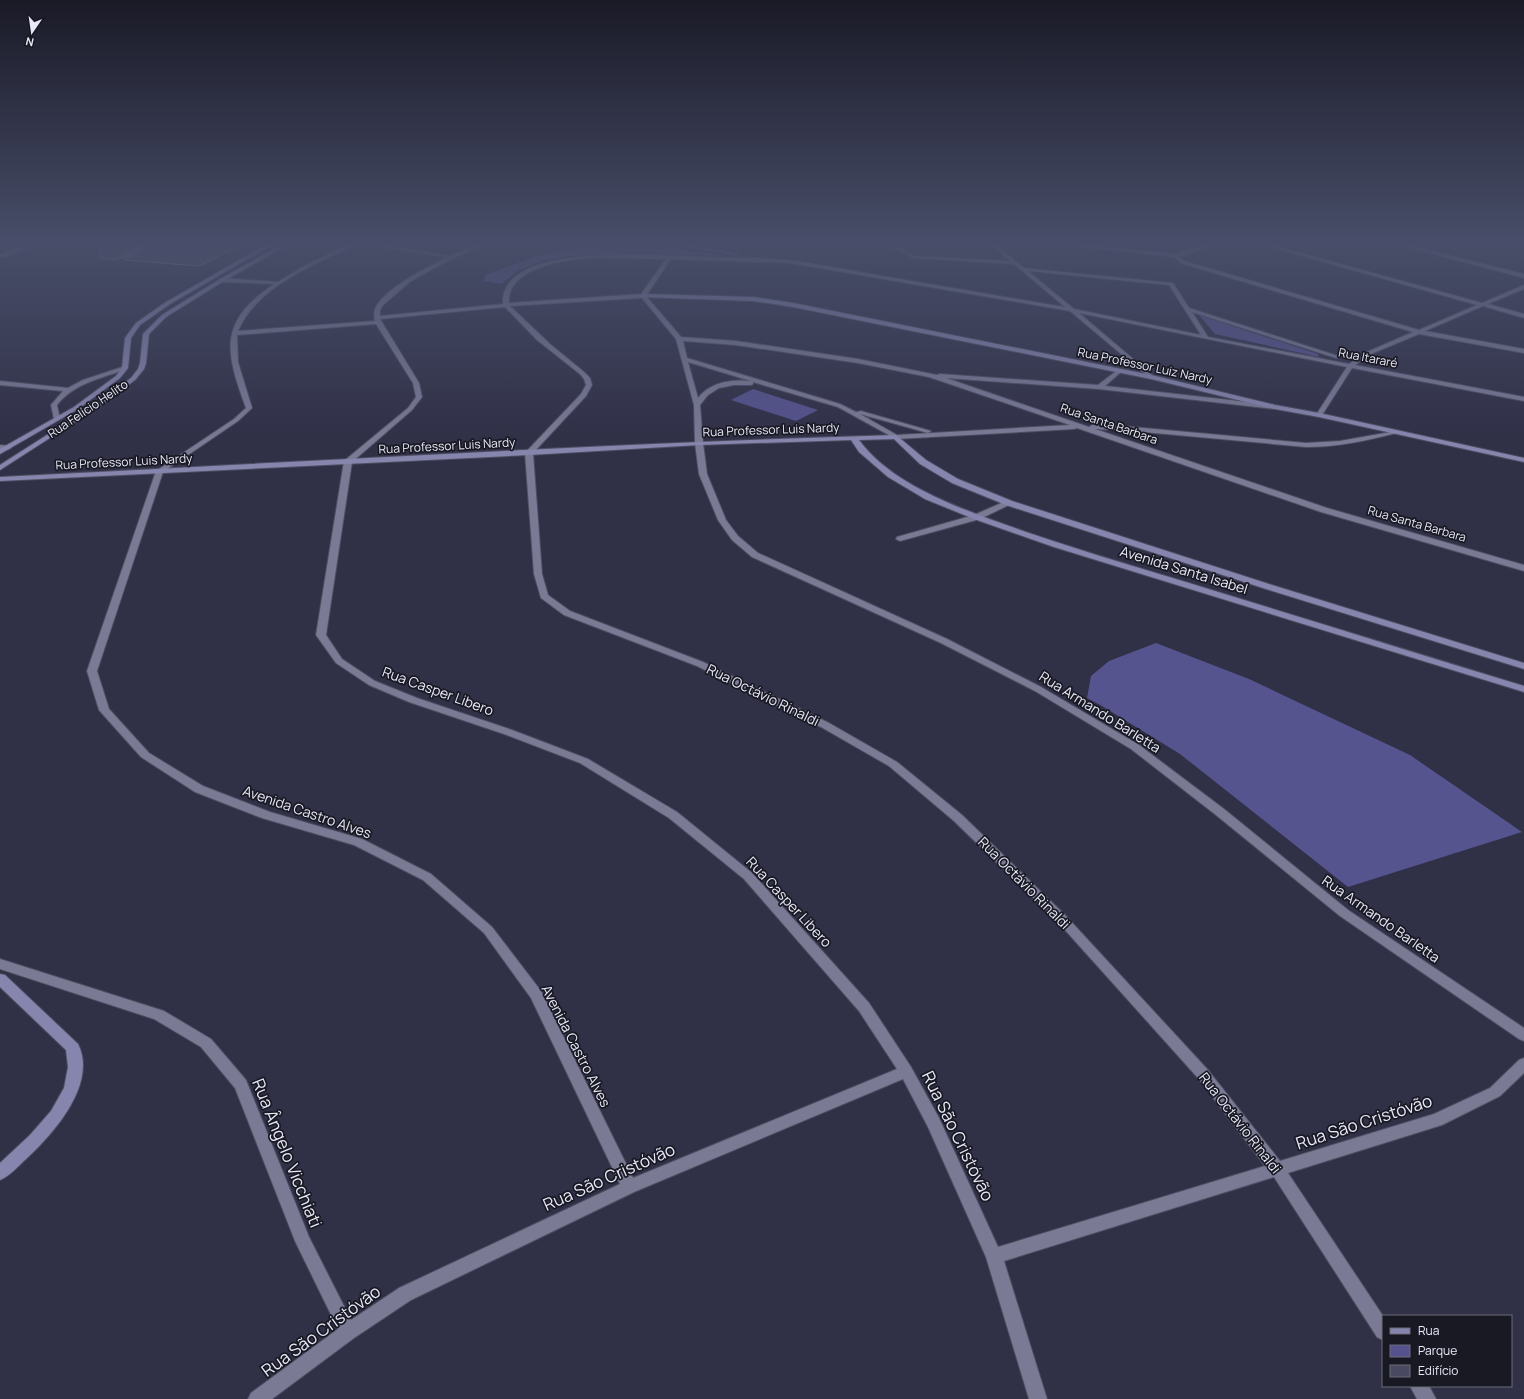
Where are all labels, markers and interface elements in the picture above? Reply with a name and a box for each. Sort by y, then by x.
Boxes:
north arrow [12,12,52,52]
text: N [24,34,35,50]
street label: Rua Professor Luiz Nardy [1076,343,1215,388]
street label: Rua Itararé [1337,343,1399,372]
street label: Rua Felício Helito [44,375,131,442]
street label: Rua Santa Barbara [1058,399,1160,448]
street label: Rua Professor Luis Nardy [702,419,840,440]
street label: Rua Professor Luis Nardy [378,433,517,458]
street label: Rua Professor Luis Nardy [55,449,194,474]
street label: Rua Santa Barbara [1366,501,1468,546]
street label: Avenida Santa Isabel [1118,541,1250,598]
street label: Rua Octávio Rinaldi [704,659,823,730]
street label: Rua Casper Libero [380,662,497,720]
street label: Rua Armando Barletta [1036,666,1165,757]
street label: Avenida Castro Alves [240,781,374,842]
street label: Rua Octávio Rinaldi [974,832,1075,933]
street label: Rua Casper Libero [742,852,836,951]
street label: Rua Armando Barletta [1319,871,1444,967]
street label: Avenida Castro Alves [537,981,616,1110]
street label: Rua São Cristóvão [917,1067,1000,1205]
street label: Rua Octávio Rinaldi [1195,1068,1286,1177]
street label: Rua Ângelo Vicchiati [247,1075,328,1231]
street label: Rua São Cristóvão [1293,1089,1435,1154]
street label: Rua São Cristóvão [539,1137,678,1216]
street label: Rua São Cristóvão [256,1280,385,1382]
legend [1382,1315,1512,1387]
text: Rua [1418,1322,1439,1339]
text: Parque [1418,1342,1457,1359]
text: Edifício [1418,1362,1458,1379]

